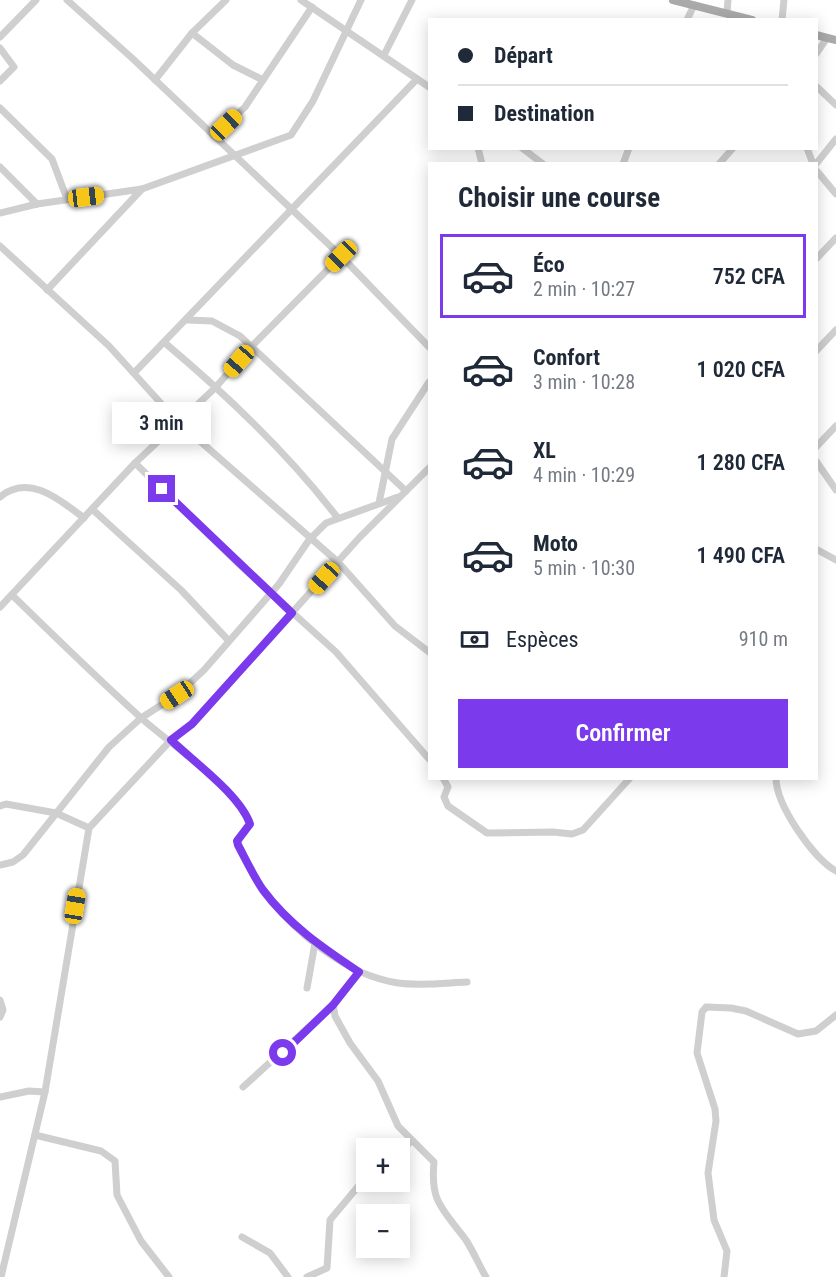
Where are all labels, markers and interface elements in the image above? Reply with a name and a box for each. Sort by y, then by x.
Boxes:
text: Départ [494,43,553,68]
text: Destination [494,101,595,126]
car [207,106,245,144]
text: Choisir une course [458,182,660,214]
car [67,186,105,208]
car [322,237,360,275]
icon: car [461,249,515,303]
text: Éco [533,252,565,277]
text: 752 CFA [713,264,785,289]
text: 2 min · 10:27 [533,277,635,301]
car [220,342,258,380]
icon: car [461,342,515,396]
text: Confort [533,345,600,370]
text: 1 020 CFA [697,357,785,382]
text: 3 min · 10:28 [533,370,635,394]
callout: 3 min [112,402,212,444]
text: 3 min [139,411,184,435]
icon: car [461,435,515,489]
text: XL [533,438,556,463]
text: 1 280 CFA [697,450,785,475]
text: 4 min · 10:29 [533,463,635,487]
route end [148,475,175,502]
icon: car [461,528,515,582]
text: Moto [533,531,578,556]
text: 1 490 CFA [697,543,785,568]
text: 5 min · 10:30 [533,556,635,580]
car [305,559,343,597]
icon: cash [458,623,491,656]
text: Espèces [506,627,579,652]
text: 910 m [739,627,788,651]
car [157,678,197,712]
button: Confirmer [458,699,788,768]
car [63,887,87,925]
route start [269,1039,296,1066]
map controls [356,1138,410,1258]
button: + [356,1138,410,1192]
button: − [356,1204,410,1258]

